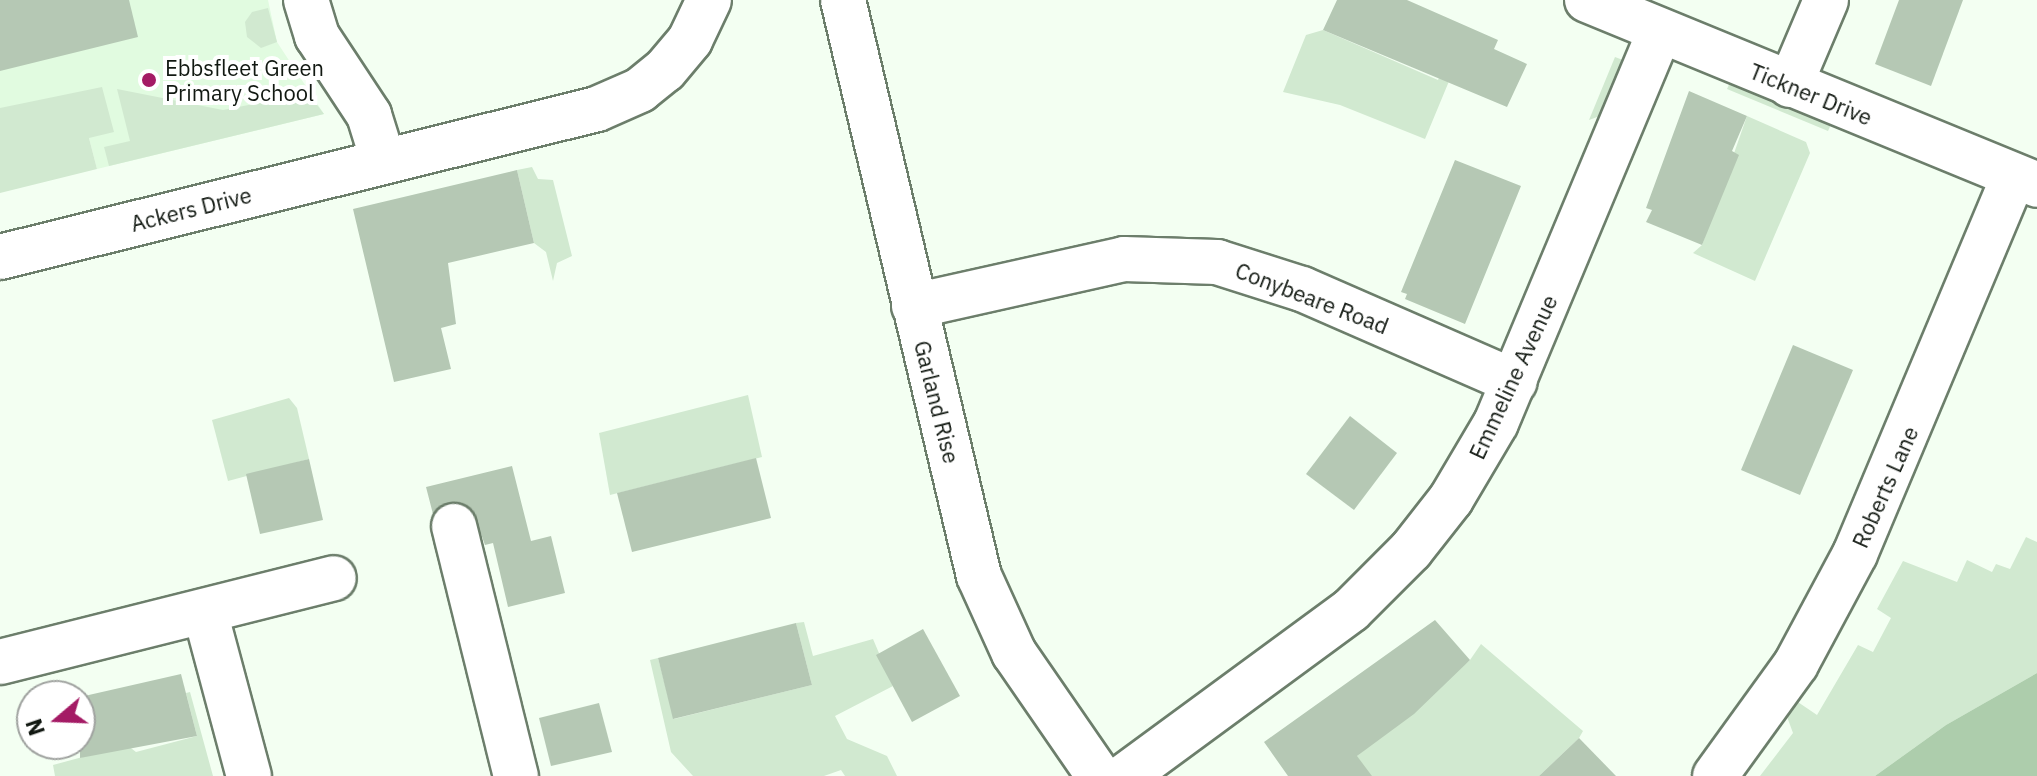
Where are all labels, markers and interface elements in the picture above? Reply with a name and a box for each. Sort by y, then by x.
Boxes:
place label: Ebbsfleet Green Primary School [165,54,324,106]
street label: Tickner Drive [1746,57,1876,131]
marker: Ebbsfleet Green Primary School [140,71,158,89]
street label: Ackers Drive [128,181,254,237]
street label: Conybeare Road [1232,257,1392,339]
street label: Emmeline Avenue [1463,291,1563,463]
street label: Garland Rise [909,338,965,466]
street label: Roberts Lane [1846,422,1924,552]
north arrow [16,680,96,760]
text: N [18,715,51,740]

